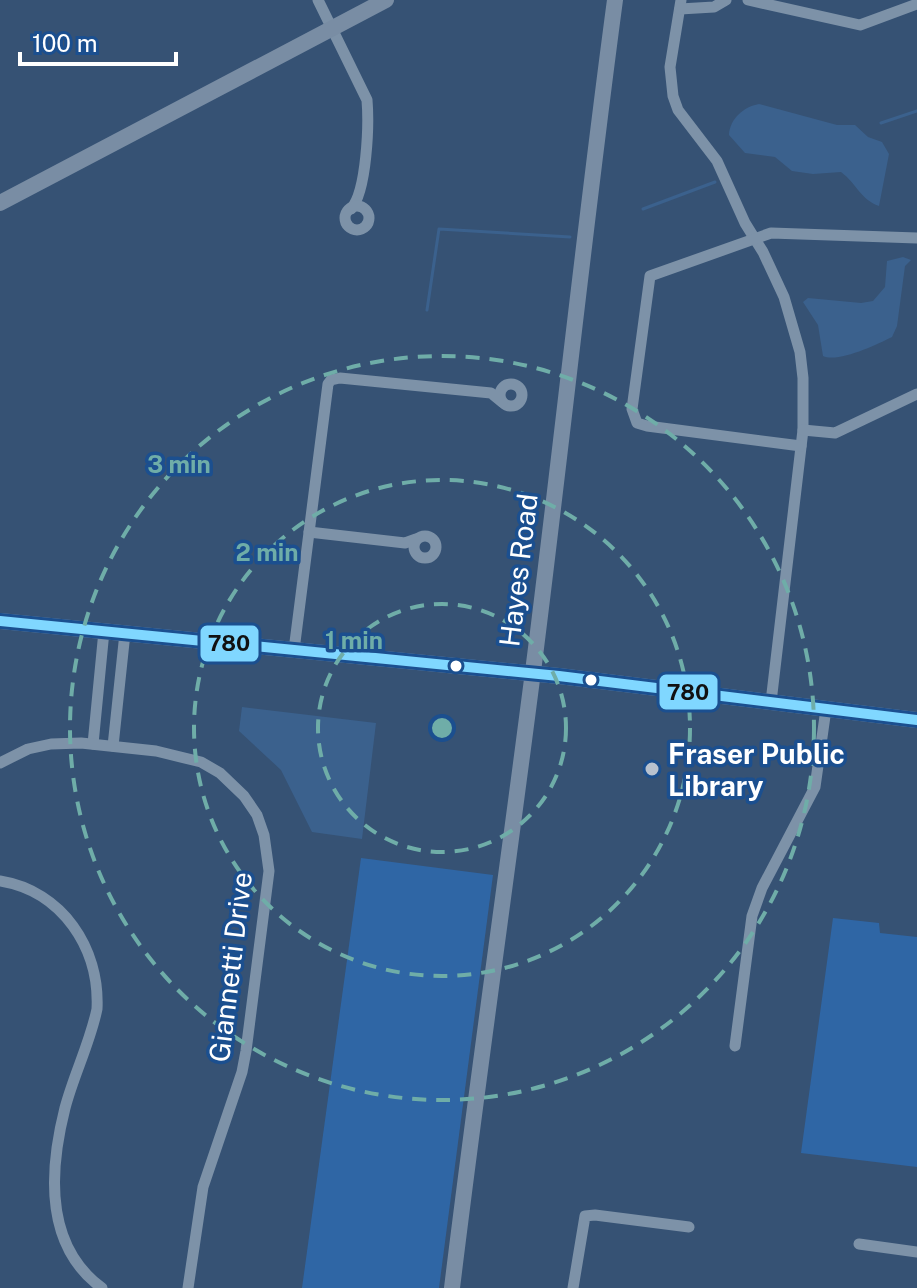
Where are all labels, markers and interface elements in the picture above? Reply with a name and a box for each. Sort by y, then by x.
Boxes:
scale bar [20,16,176,66]
text: 100 m [32,29,98,57]
text: 3 min [147,450,211,478]
street label: Hayes Road [492,492,544,648]
text: 2 min [236,538,298,566]
line badge: 780 [199,624,260,663]
text: 1 min [325,626,383,654]
text: 780 [208,630,250,656]
unlabelled marker [448,658,464,674]
unlabelled marker [583,672,599,688]
line badge: 780 [658,673,719,711]
text: 780 [667,679,709,705]
centre of rings [428,714,456,742]
place label: Fraser Public Library [668,737,845,802]
marker: Fraser Public Library [643,760,661,778]
street label: Giannetti Drive [202,870,258,1064]

